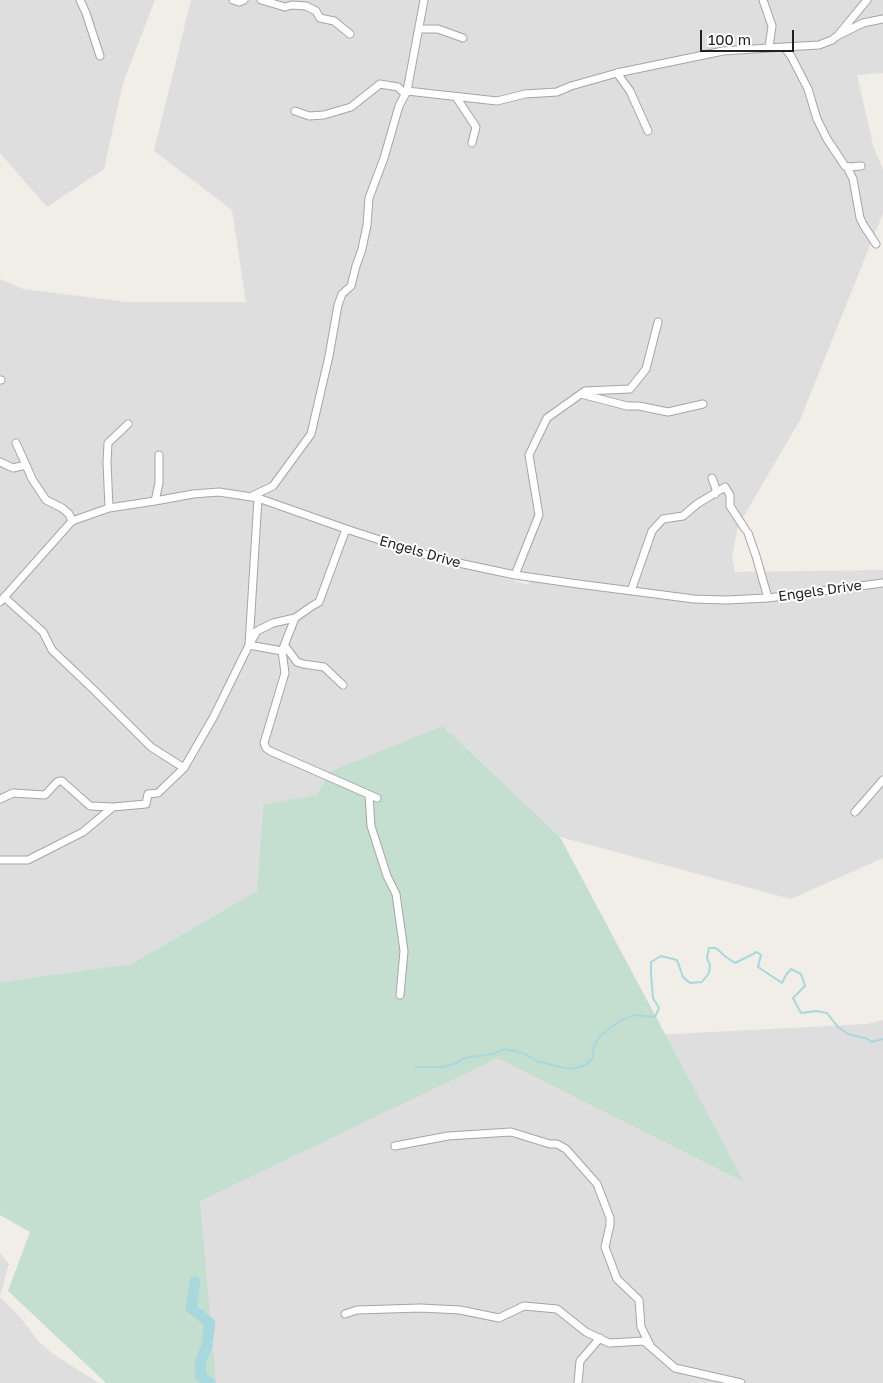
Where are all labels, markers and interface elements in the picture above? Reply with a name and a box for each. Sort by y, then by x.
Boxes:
scale bar [703,20,797,52]
text: 100 m [708,30,751,48]
street label: Engels Drive [377,532,463,572]
street label: Engels Drive [777,577,863,605]

